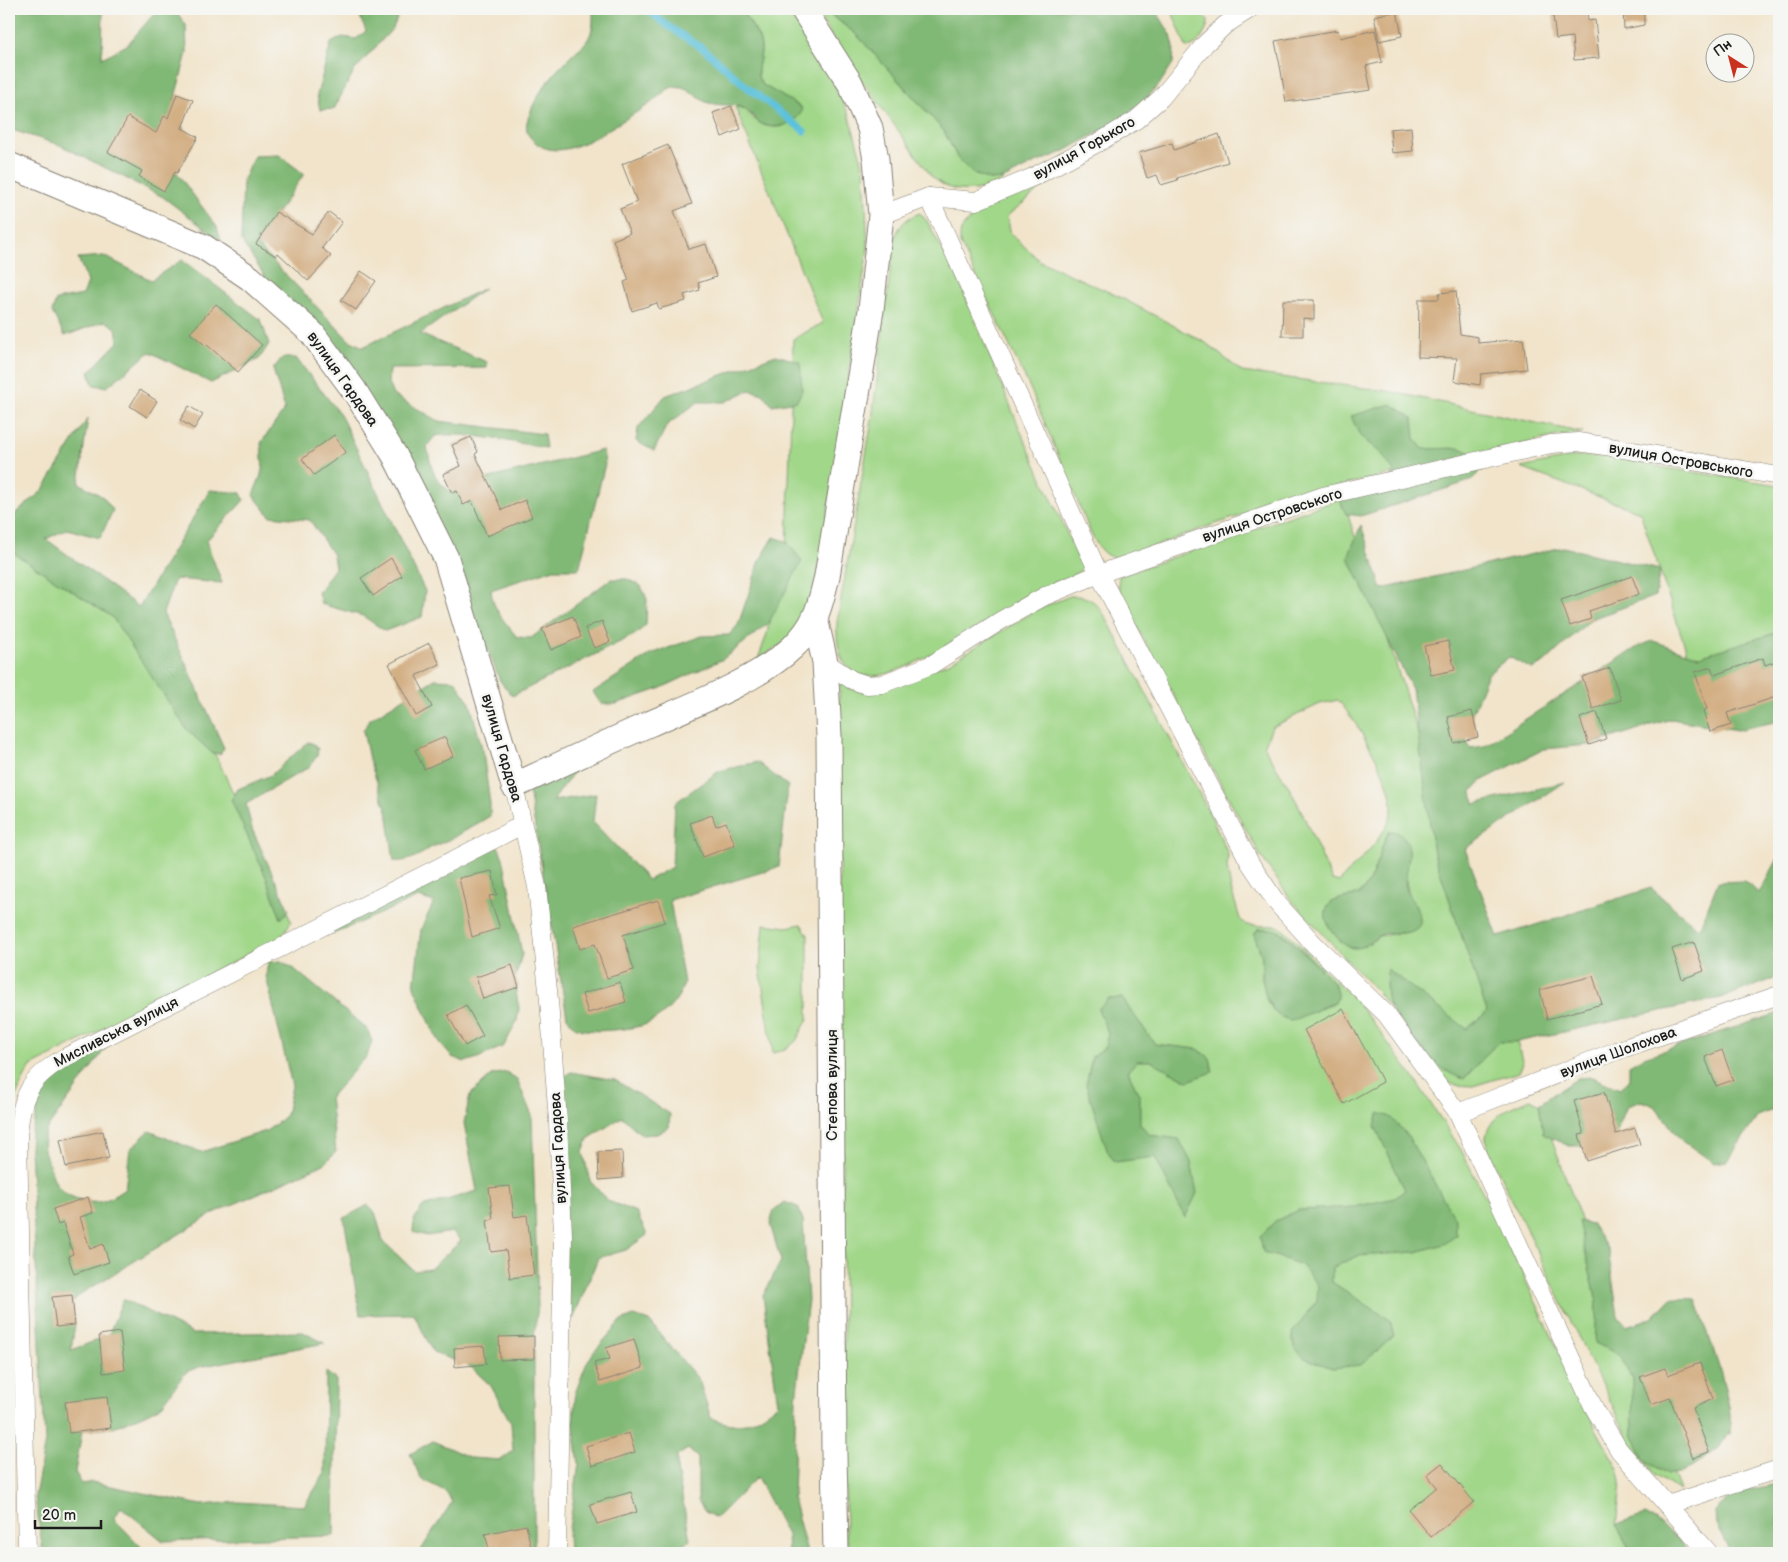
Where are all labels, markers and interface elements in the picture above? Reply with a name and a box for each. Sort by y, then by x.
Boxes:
north arrow [1706,32,1756,82]
text: Пн [1710,36,1735,60]
street label: вулиця Горького [1030,112,1139,184]
street label: вулиця Гардова [303,328,382,431]
street label: вулиця Островського [1607,438,1755,483]
street label: вулиця Островського [1200,484,1345,547]
street label: вулиця Гардова [477,692,526,805]
street label: Мисливська вулиця [51,993,182,1072]
street label: вулиця Шолохова [1557,1023,1679,1082]
street label: Степова вулиця [823,1029,842,1141]
street label: вулиця Гардова [546,1092,571,1204]
scale bar [35,1497,101,1529]
text: 20 m [42,1506,76,1525]

